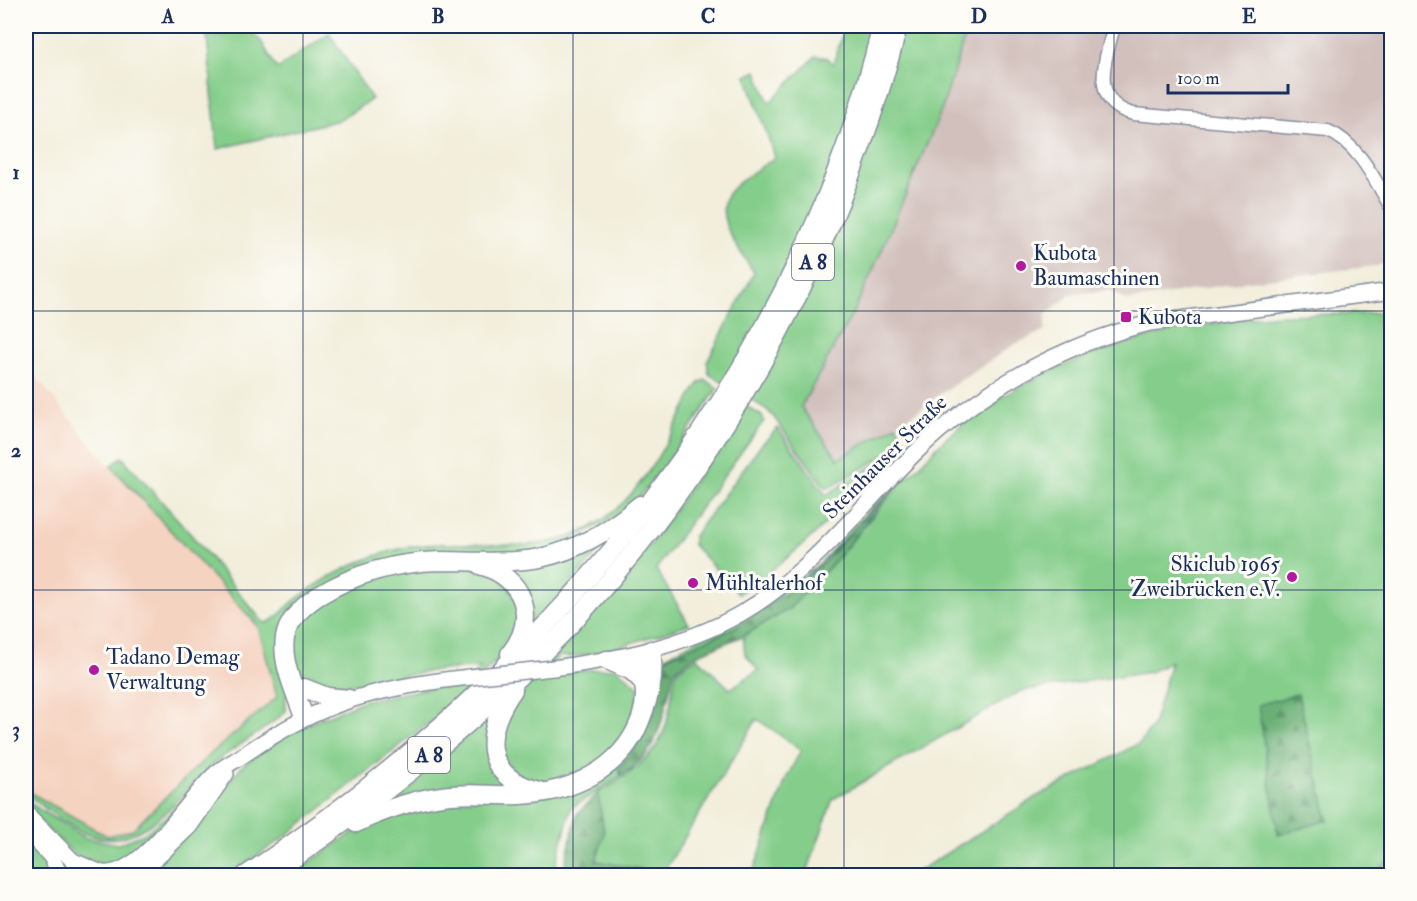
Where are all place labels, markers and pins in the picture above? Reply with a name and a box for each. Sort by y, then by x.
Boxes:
place label: Kubota Baumaschinen [1033,239,1160,292]
marker: Kubota Baumaschinen [1014,259,1028,273]
place label: Kubota [1138,303,1203,331]
marker: Kubota [1119,310,1133,324]
place label: Skiclub 1965 Zweibrücken e.V. [1130,550,1280,603]
place label: Mühltalerhof [705,569,826,597]
marker: Skiclub 1965 Zweibrücken e.V. [1285,570,1299,584]
marker: Mühltalerhof [686,576,700,590]
place label: Tadano Demag Verwaltung [106,643,241,696]
marker: Tadano Demag Verwaltung [87,663,101,677]

